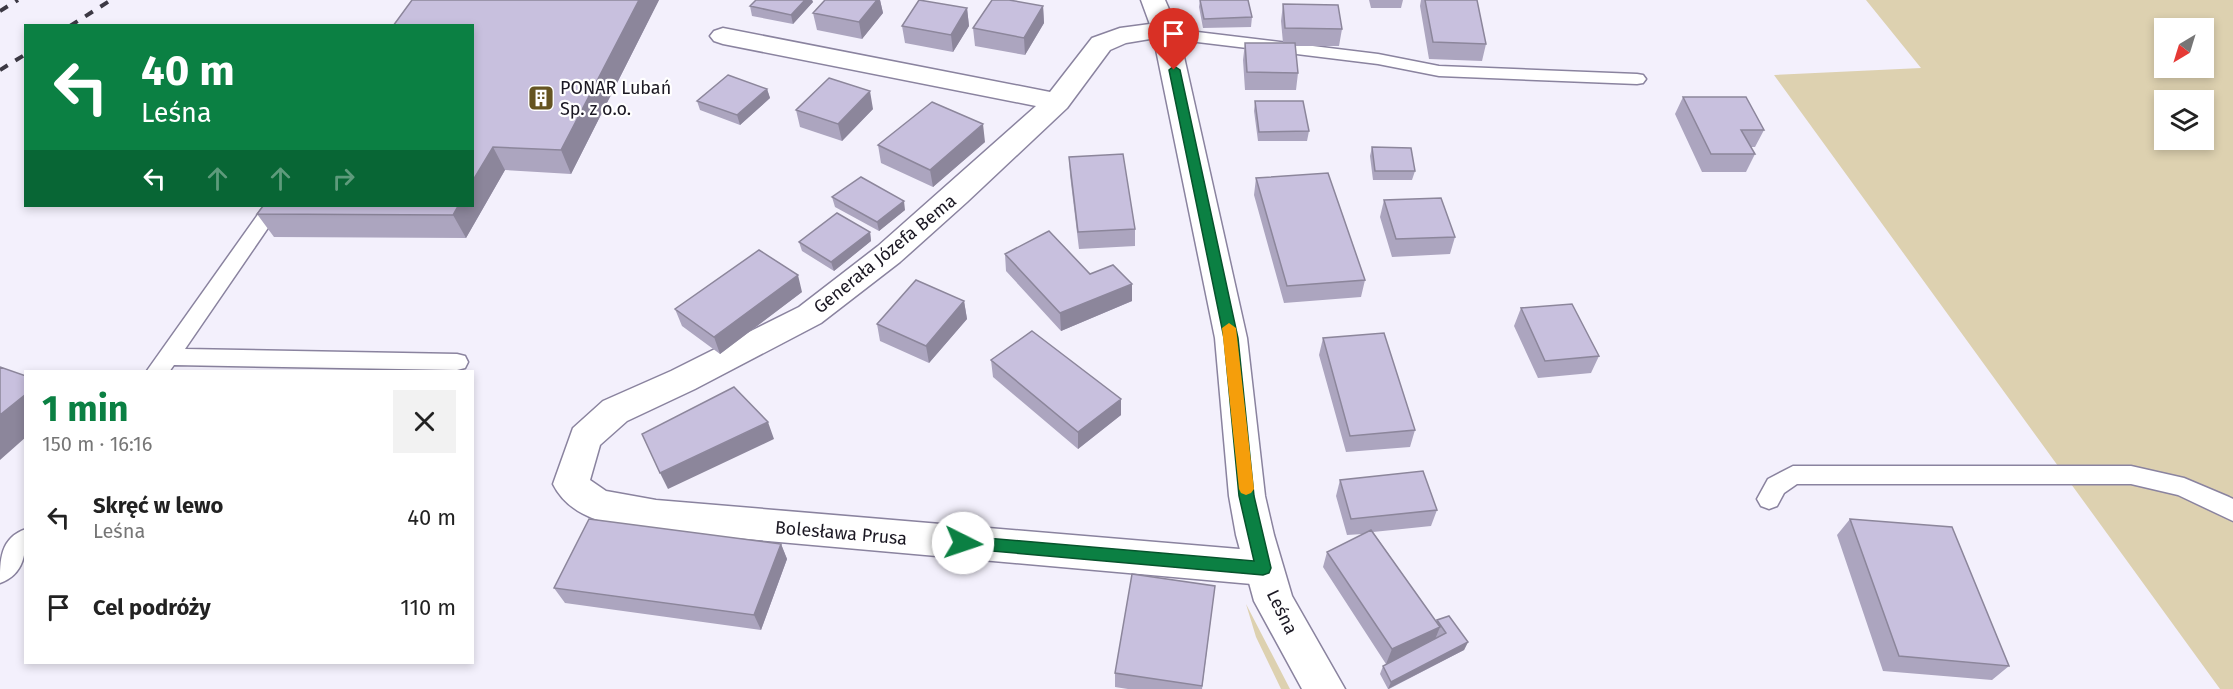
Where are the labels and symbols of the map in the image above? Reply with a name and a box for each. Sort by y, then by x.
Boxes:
pin [1148,8,1199,70]
north arrow [2154,18,2214,78]
place label: PONAR Lubań Sp. z o.o. [560,77,671,120]
building icon: PONAR Lubań Sp. z o.o. [526,83,556,113]
street label: Generała Józefa Bema [809,190,961,318]
position arrow [931,511,995,575]
street label: Bolesława Prusa [774,516,908,550]
street label: Leśna [1262,586,1302,638]

